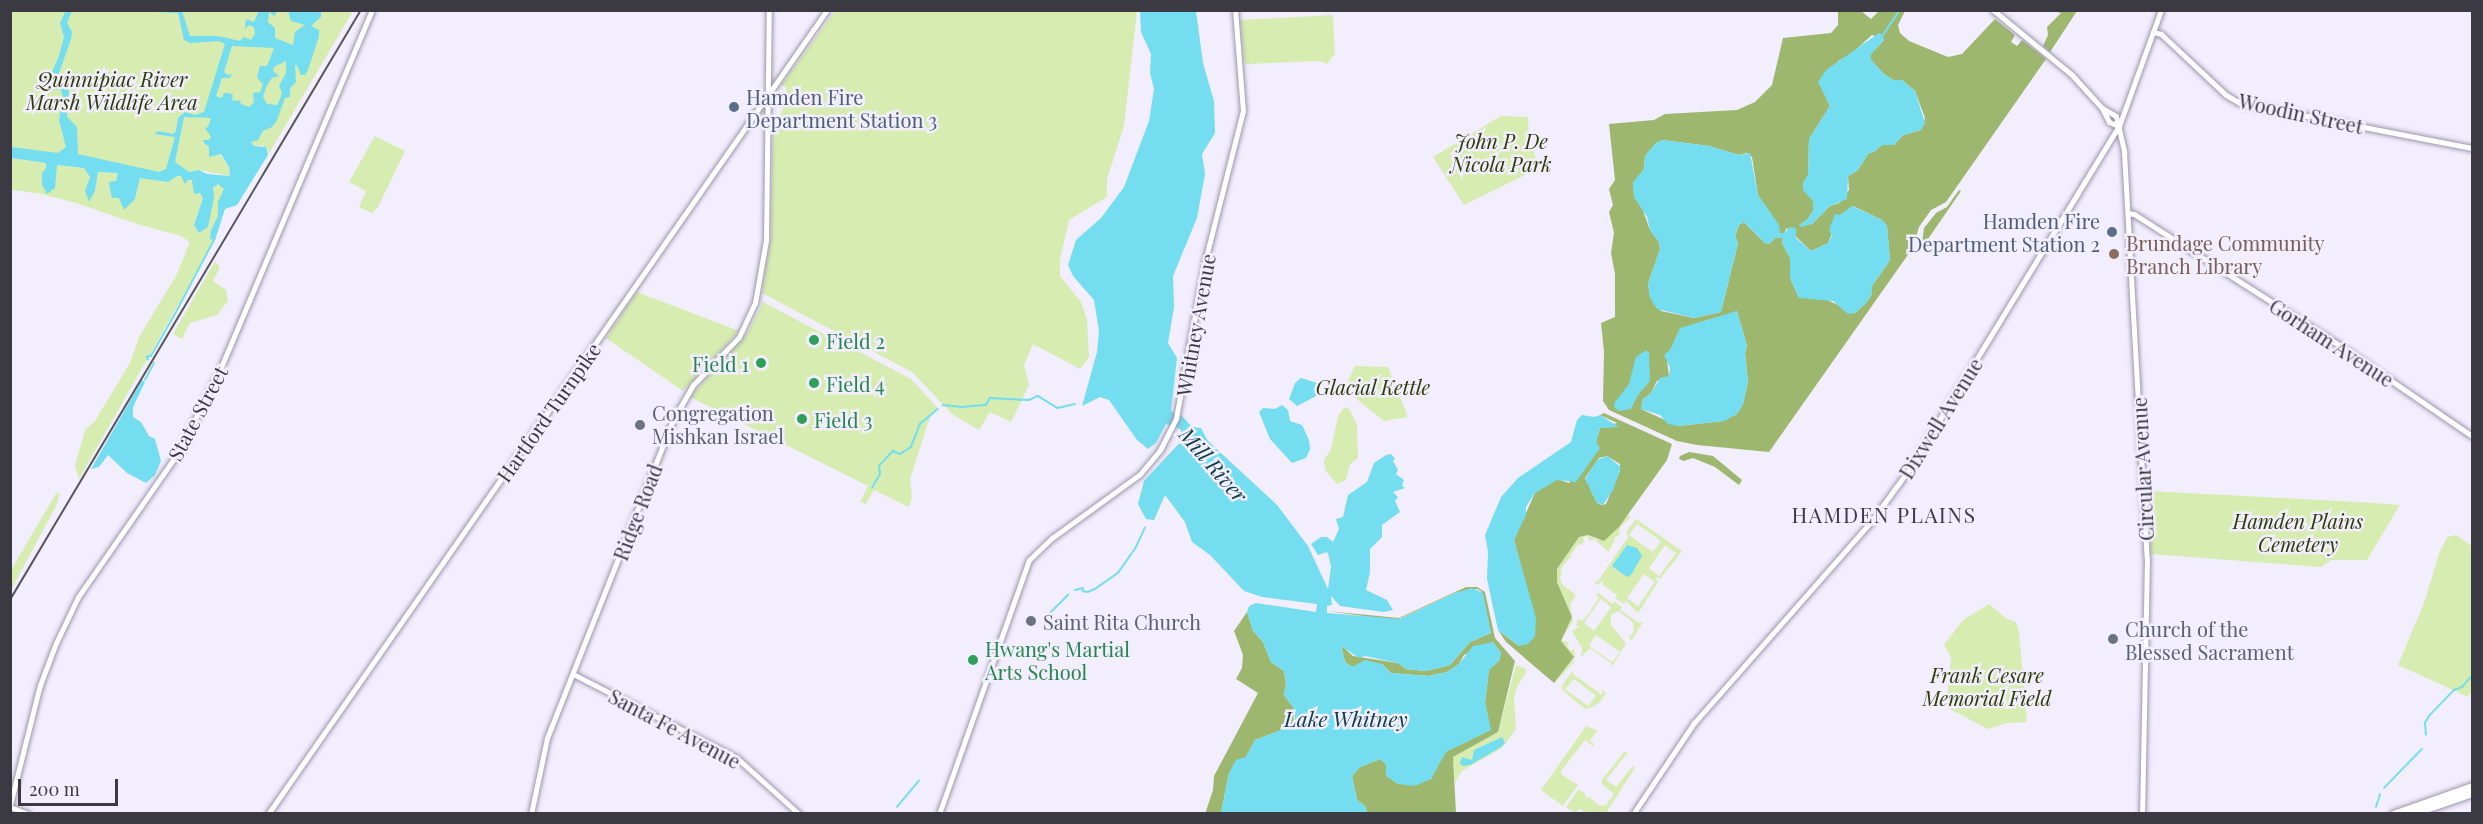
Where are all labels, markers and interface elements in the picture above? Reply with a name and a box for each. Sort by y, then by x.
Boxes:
park label: Quinnipiac River Marsh Wildlife Area [26,66,198,113]
place label: Hamden Fire Department Station 3 [746,84,938,131]
street label: Woodin Street [2237,88,2365,138]
marker: Hamden Fire Department Station 3 [727,100,741,114]
park label: John P. De Nicola Park [1451,129,1551,176]
place label: Hamden Fire Department Station 2 [1908,208,2100,255]
marker: Hamden Fire Department Station 2 [2105,225,2119,239]
place label: Brundage Community Branch Library [2126,231,2325,278]
marker: Brundage Community Branch Library [2107,247,2121,261]
street label: Whitney Avenue [1171,251,1219,399]
street label: Gorham Avenue [2265,293,2399,391]
place label: Field 2 [826,328,885,352]
marker: Field 2 [807,333,821,347]
street label: Hartford Turnpike [491,338,605,486]
place label: Field 1 [692,351,749,375]
street label: Dixwell Avenue [1893,353,1987,483]
marker: Field 1 [754,356,768,370]
street label: State Street [162,362,232,464]
place label: Field 4 [826,371,885,395]
park label: Glacial Kettle [1315,374,1431,398]
marker: Field 4 [807,376,821,390]
street label: Circular Avenue [2126,396,2158,542]
place label: Congregation Mishkan Israel [652,401,784,448]
place label: Field 3 [814,407,872,431]
marker: Field 3 [795,412,809,426]
marker: Congregation Mishkan Israel [633,418,647,432]
water label: Mill River [1175,421,1253,507]
street label: Ridge Road [608,460,666,564]
district label: HAMDEN PLAINS [1791,501,1977,527]
park label: Hamden Plains Cemetery [2233,509,2363,556]
place label: Saint Rita Church [1043,609,1202,633]
marker: Saint Rita Church [1024,614,1038,628]
place label: Church of the Blessed Sacrament [2125,616,2294,663]
marker: Church of the Blessed Sacrament [2106,632,2120,646]
place label: Hwang's Martial Arts School [985,636,1130,683]
marker: Hwang's Martial Arts School [966,653,980,667]
park label: Frank Cesare Memorial Field [1922,662,2052,709]
street label: Santa Fe Avenue [605,683,745,773]
water label: Lake Whitney [1284,705,1408,731]
scale bar [21,767,122,805]
text: 200 m [29,777,80,801]

